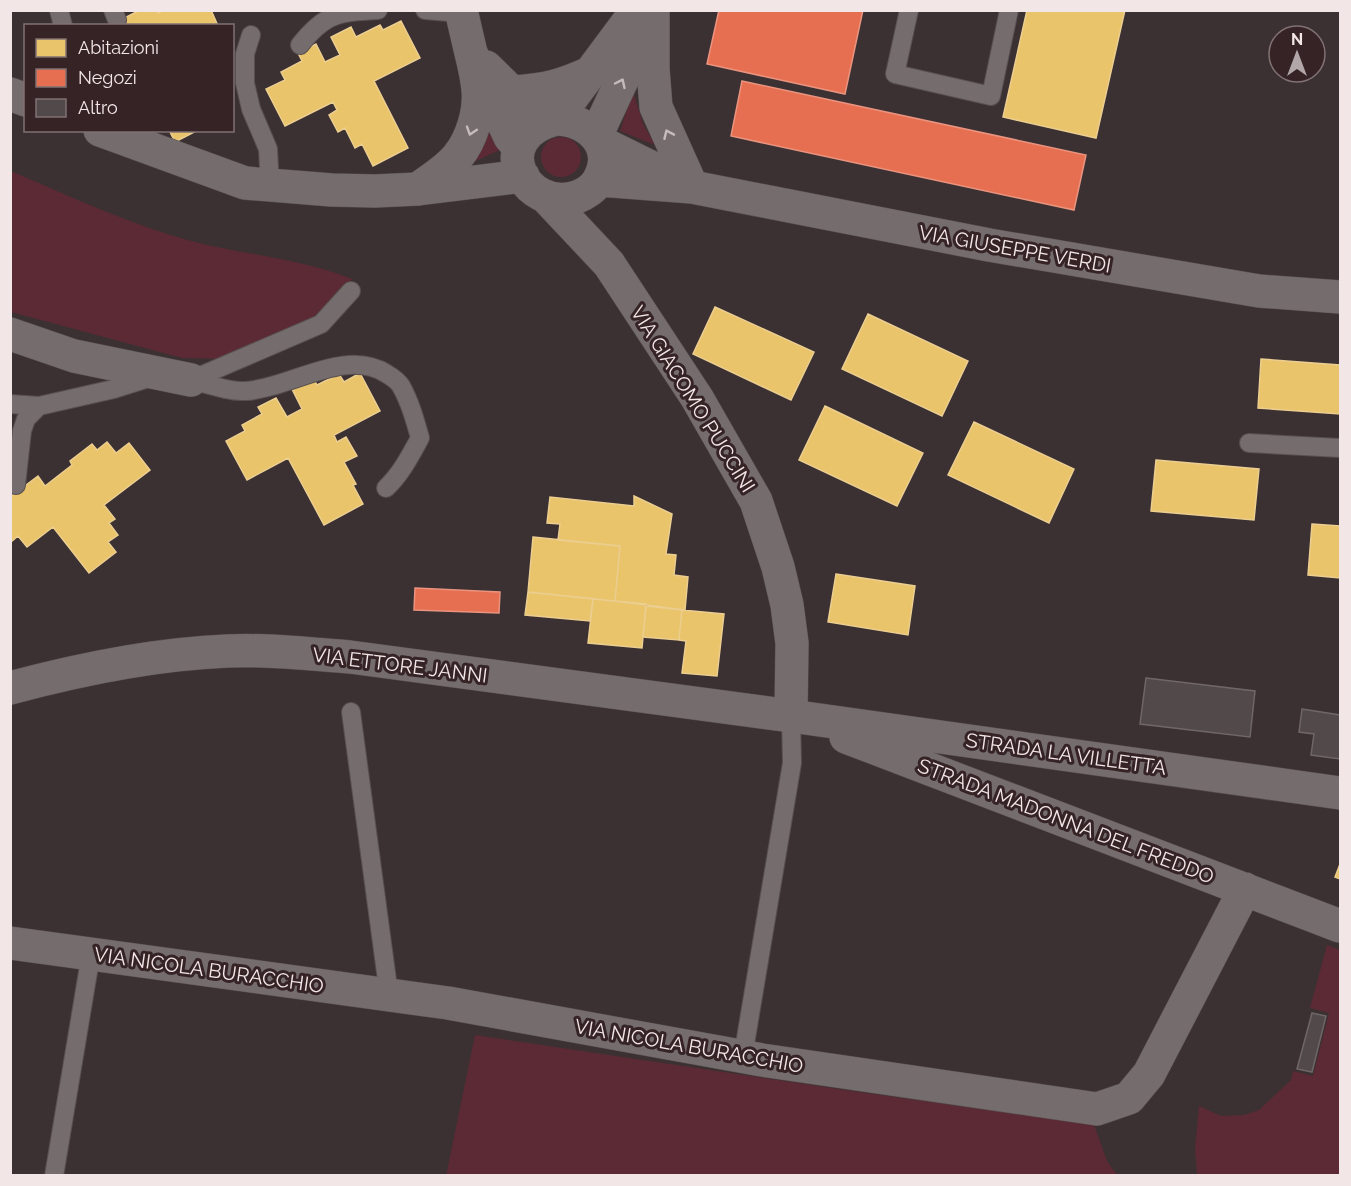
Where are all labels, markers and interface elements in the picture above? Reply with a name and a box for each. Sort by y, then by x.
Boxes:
legend [24,24,234,132]
north arrow [1267,24,1327,84]
text: N [1291,30,1303,49]
text: Abitazioni [78,37,159,58]
text: Negozi [78,67,137,88]
one-way arrow [613,78,625,89]
text: Altro [78,97,118,118]
one-way arrow [466,125,478,136]
one-way arrow [663,129,675,140]
street label: VIA GIUSEPPE VERDI [917,220,1113,278]
street label: VIA GIACOMO PUCCINI [626,301,760,497]
street label: VIA ETTORE JANNI [311,642,489,688]
street label: STRADA LA VILLETTA [964,728,1168,780]
street label: STRADA MADONNA DEL FREDDO [915,753,1217,889]
street label: VIA NICOLA BURACCHIO [93,942,325,998]
street label: VIA NICOLA BURACCHIO [573,1014,805,1078]

